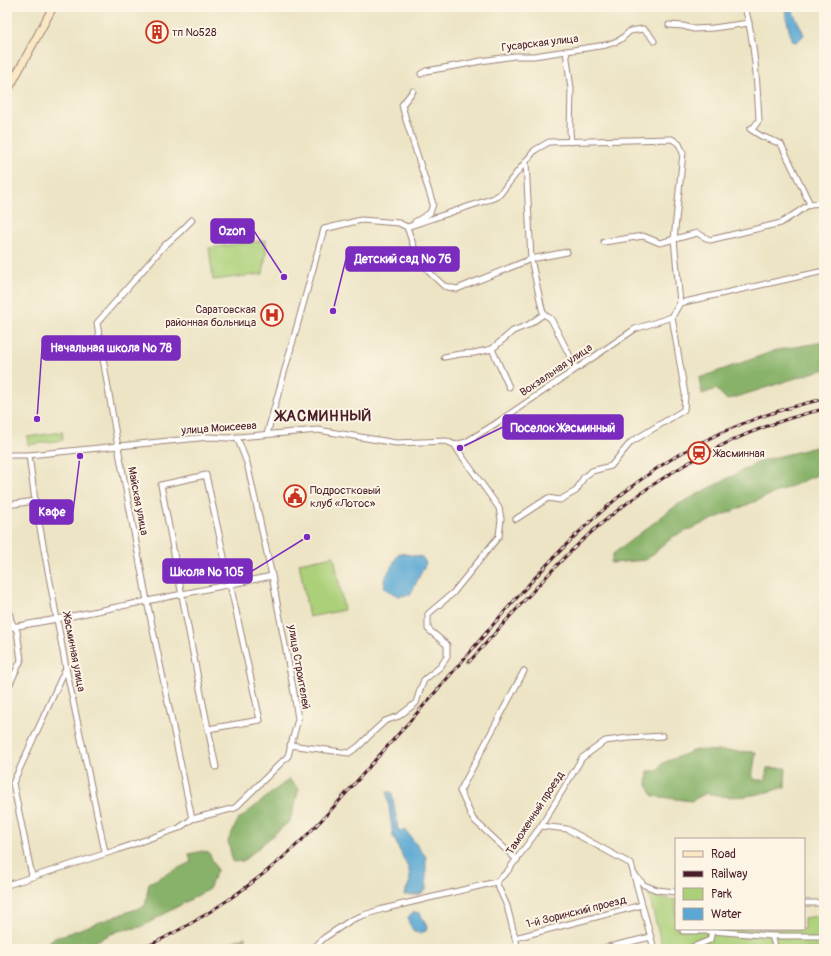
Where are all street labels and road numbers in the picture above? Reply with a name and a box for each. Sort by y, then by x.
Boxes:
street label: Гусарская улица [501,32,579,54]
street label: Вокзальная улица [517,341,595,399]
street label: улица Моисеева [180,419,257,437]
street label: Майская улица [125,466,151,536]
street label: Жасминная улица [60,609,88,693]
street label: улица Строителей [285,623,313,710]
street label: Таможенный проезд [503,769,567,857]
street label: 1-й Зоринский проезд [525,893,628,931]

